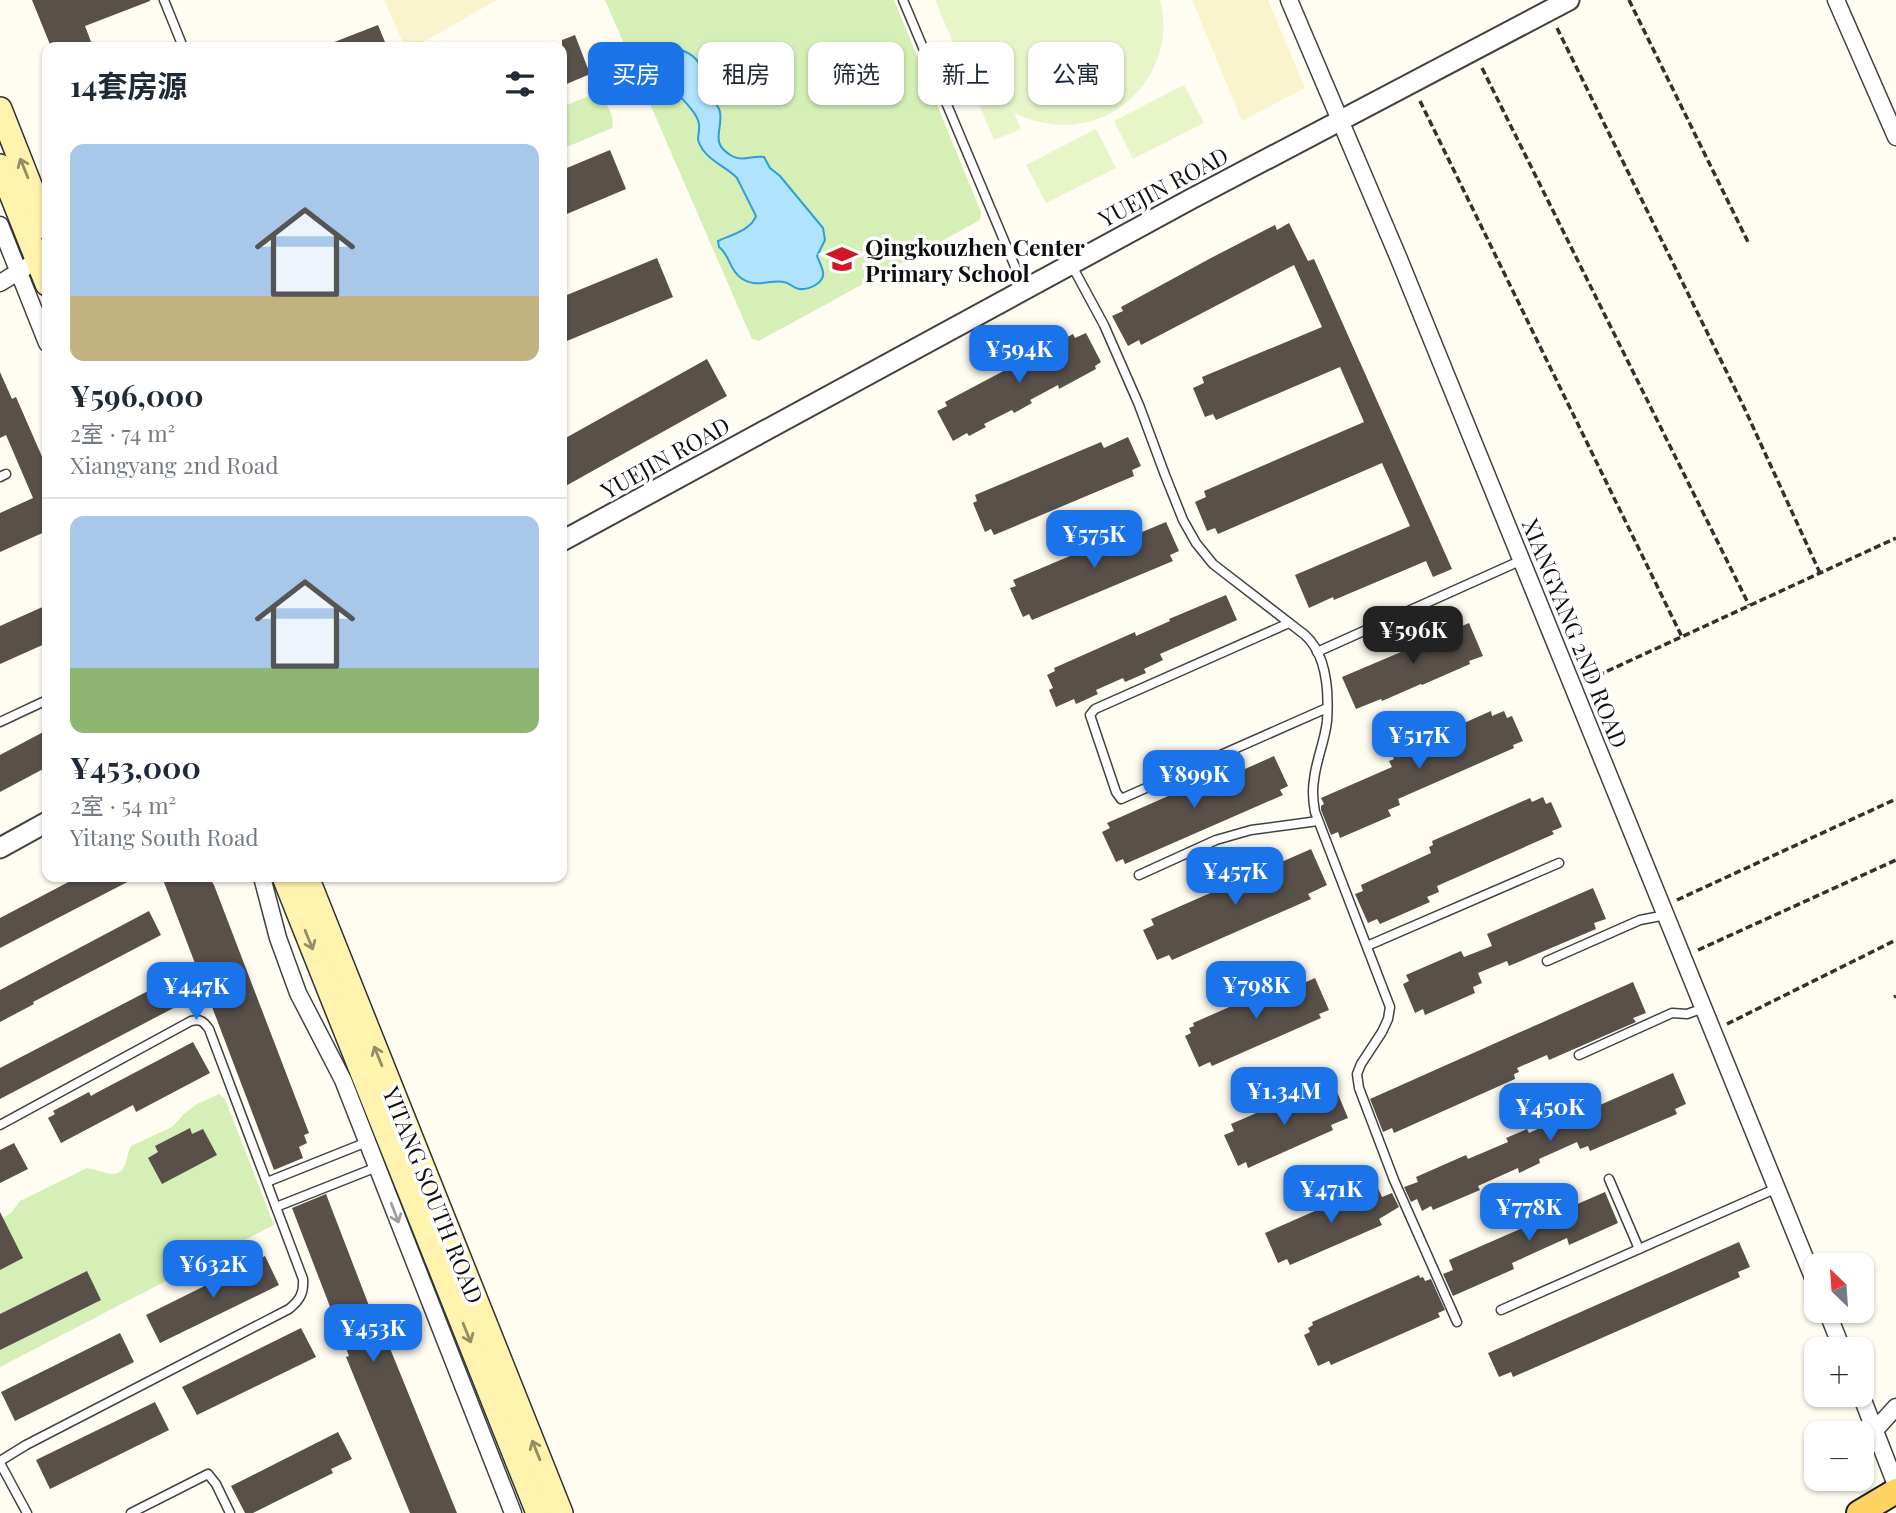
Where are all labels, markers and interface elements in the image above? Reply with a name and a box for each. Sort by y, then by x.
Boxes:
chip: 买房 [588,42,684,105]
chip: 租房 [698,42,794,105]
chip: 筛选 [808,42,904,105]
chip: 新上 [918,42,1014,105]
chip: 公寓 [1028,42,1124,105]
text: 14套房源 [70,65,187,105]
icon: filters [501,65,539,103]
street label: YUEJIN ROAD [1092,139,1233,234]
one-way arrow [16,158,29,180]
icon: home [242,189,368,315]
place label: Qingkouzhen Center Primary School [865,231,1085,288]
school or university icon: Qingkouzhen Center Primary School [825,242,859,276]
pin: ¥594K [970,326,1068,385]
text: ¥594K [985,332,1053,363]
text: ¥596,000 [70,375,204,415]
street label: YUEJIN ROAD [594,409,735,506]
text: 2室 · 74 m² [70,417,175,448]
text: Xiangyang 2nd Road [70,449,279,480]
pin: ¥575K [1045,510,1143,570]
street label: XIANGYANG 2ND ROAD [1516,514,1636,752]
text: ¥575K [1062,517,1126,548]
icon: home [242,561,368,687]
pin: ¥596K [1364,606,1462,666]
text: ¥596K [1379,613,1447,644]
pin: ¥517K [1370,712,1468,771]
text: ¥517K [1388,718,1450,749]
text: ¥453,000 [70,747,201,787]
pin: ¥899K [1145,750,1243,810]
text: ¥899K [1159,757,1229,788]
text: 2室 · 54 m² [70,789,176,820]
text: Yitang South Road [70,821,259,852]
pin: ¥457K [1186,848,1284,907]
text: ¥457K [1202,854,1268,885]
one-way arrow [304,929,317,951]
pin: ¥447K [147,962,245,1022]
pin: ¥798K [1207,962,1305,1021]
text: ¥798K [1222,968,1290,999]
text: ¥447K [163,969,229,1000]
one-way arrow [371,1046,384,1068]
pin: ¥1.34M [1227,1068,1341,1127]
text: ¥1.34M [1247,1074,1321,1105]
street label: YITANG SOUTH ROAD [376,1081,492,1308]
pin: ¥450K [1501,1084,1599,1143]
text: ¥450K [1515,1090,1585,1121]
pin: ¥471K [1282,1166,1380,1225]
text: ¥471K [1299,1172,1363,1203]
pin: ¥778K [1480,1184,1578,1243]
text: ¥778K [1496,1190,1562,1221]
one-way arrow [390,1201,403,1223]
pin: ¥632K [164,1240,262,1300]
text: ¥632K [179,1247,247,1278]
north arrow [1804,1253,1874,1323]
map controls [1804,1253,1874,1491]
pin: ¥453K [324,1304,422,1364]
text: ¥453K [340,1311,406,1342]
one-way arrow [461,1322,474,1344]
button: + [1804,1337,1874,1407]
button: − [1804,1421,1874,1491]
one-way arrow [528,1439,541,1461]

